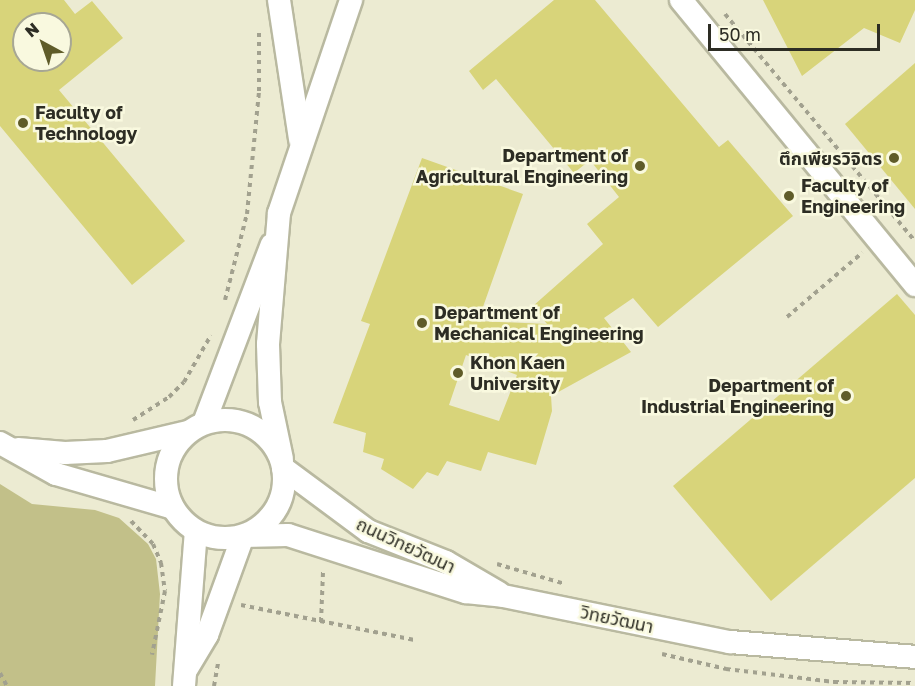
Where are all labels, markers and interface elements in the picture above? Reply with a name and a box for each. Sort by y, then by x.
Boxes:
north arrow [12,12,72,72]
scale bar [711,12,884,50]
text: N [21,18,43,41]
text: 50 m [719,23,761,45]
place label: Faculty of Technology [35,102,137,144]
marker: Faculty of Technology [16,116,30,130]
place label: Department of Agricultural Engineering [416,145,628,188]
place label: ตึกเพียรวิจิตร [779,147,882,169]
marker: ตึกเพียรวิจิตร [887,151,901,165]
marker: Department of Agricultural Engineering [633,159,647,173]
place label: Faculty of Engineering [801,175,905,218]
marker: Faculty of Engineering [782,189,796,203]
place label: Department of Mechanical Engineering [434,302,644,344]
marker: Department of Mechanical Engineering [415,316,429,330]
place label: Khon Kaen University [470,352,565,394]
marker: Khon Kaen University [451,366,465,380]
place label: Department of Industrial Engineering [641,375,834,418]
marker: Department of Industrial Engineering [839,389,853,403]
street label: ถนนวิทยวัฒนา [353,513,459,577]
street label: วิทยวัฒนา [579,601,655,637]

